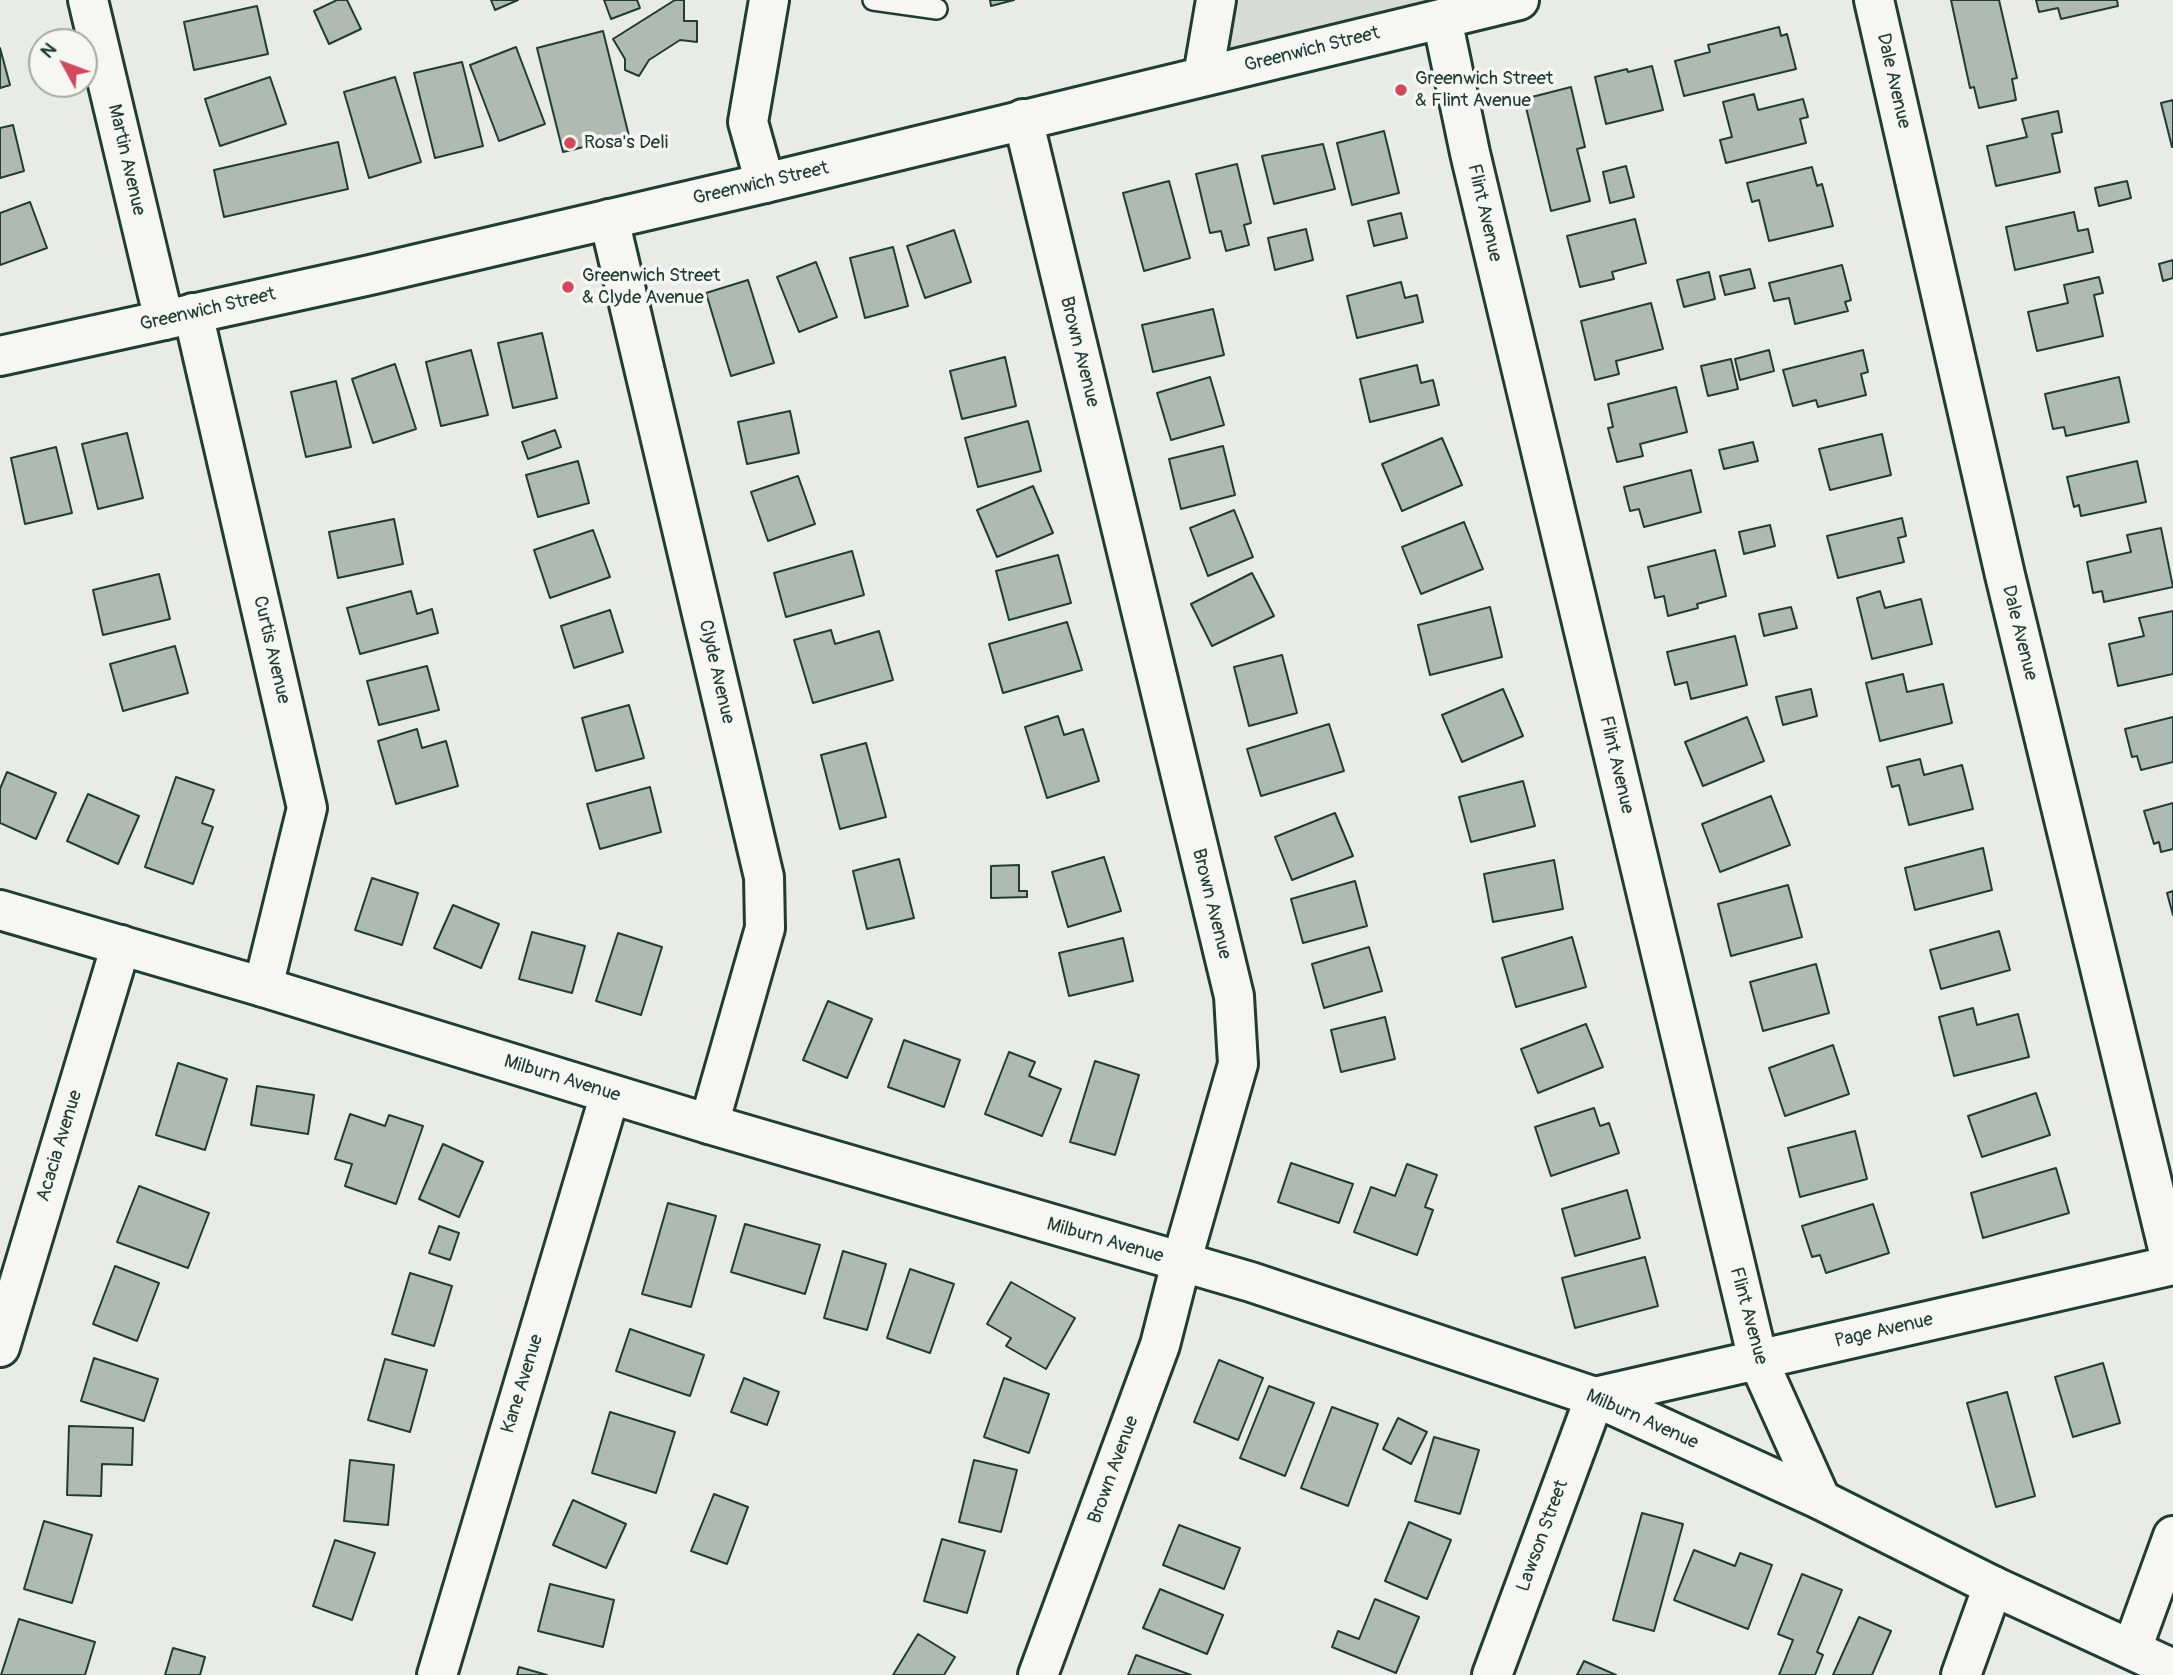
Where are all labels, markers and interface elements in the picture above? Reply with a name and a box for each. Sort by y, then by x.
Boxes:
street label: Greenwich Street [1242,22,1382,78]
north arrow [28,28,98,98]
street label: Dale Avenue [1871,31,1915,131]
text: N [35,38,62,63]
place label: Greenwich Street & Flint Avenue [1415,68,1554,112]
marker: Greenwich Street & Flint Avenue [1393,82,1409,98]
street label: Martin Avenue [102,102,150,218]
place label: Rosa's Deli [584,132,668,154]
marker: Rosa's Deli [562,135,578,151]
street label: Greenwich Street [691,157,831,211]
street label: Flint Avenue [1462,162,1506,264]
place label: Greenwich Street & Clyde Avenue [582,265,721,309]
marker: Greenwich Street & Clyde Avenue [560,279,576,295]
street label: Greenwich Street [138,283,278,337]
street label: Brown Avenue [1054,294,1104,410]
street label: Dale Avenue [1996,583,2042,683]
street label: Curtis Avenue [248,594,294,706]
street label: Clyde Avenue [693,618,739,726]
street label: Flint Avenue [1594,714,1638,816]
street label: Brown Avenue [1186,846,1236,962]
street label: Milburn Avenue [501,1050,623,1108]
street label: Acacia Avenue [32,1088,88,1204]
street label: Milburn Avenue [1044,1213,1166,1269]
street label: Flint Avenue [1724,1265,1772,1367]
street label: Page Avenue [1833,1309,1935,1353]
street label: Kane Avenue [497,1332,549,1436]
street label: Milburn Avenue [1582,1385,1702,1455]
street label: Brown Avenue [1084,1413,1144,1527]
street label: Lawson Street [1512,1477,1574,1595]

